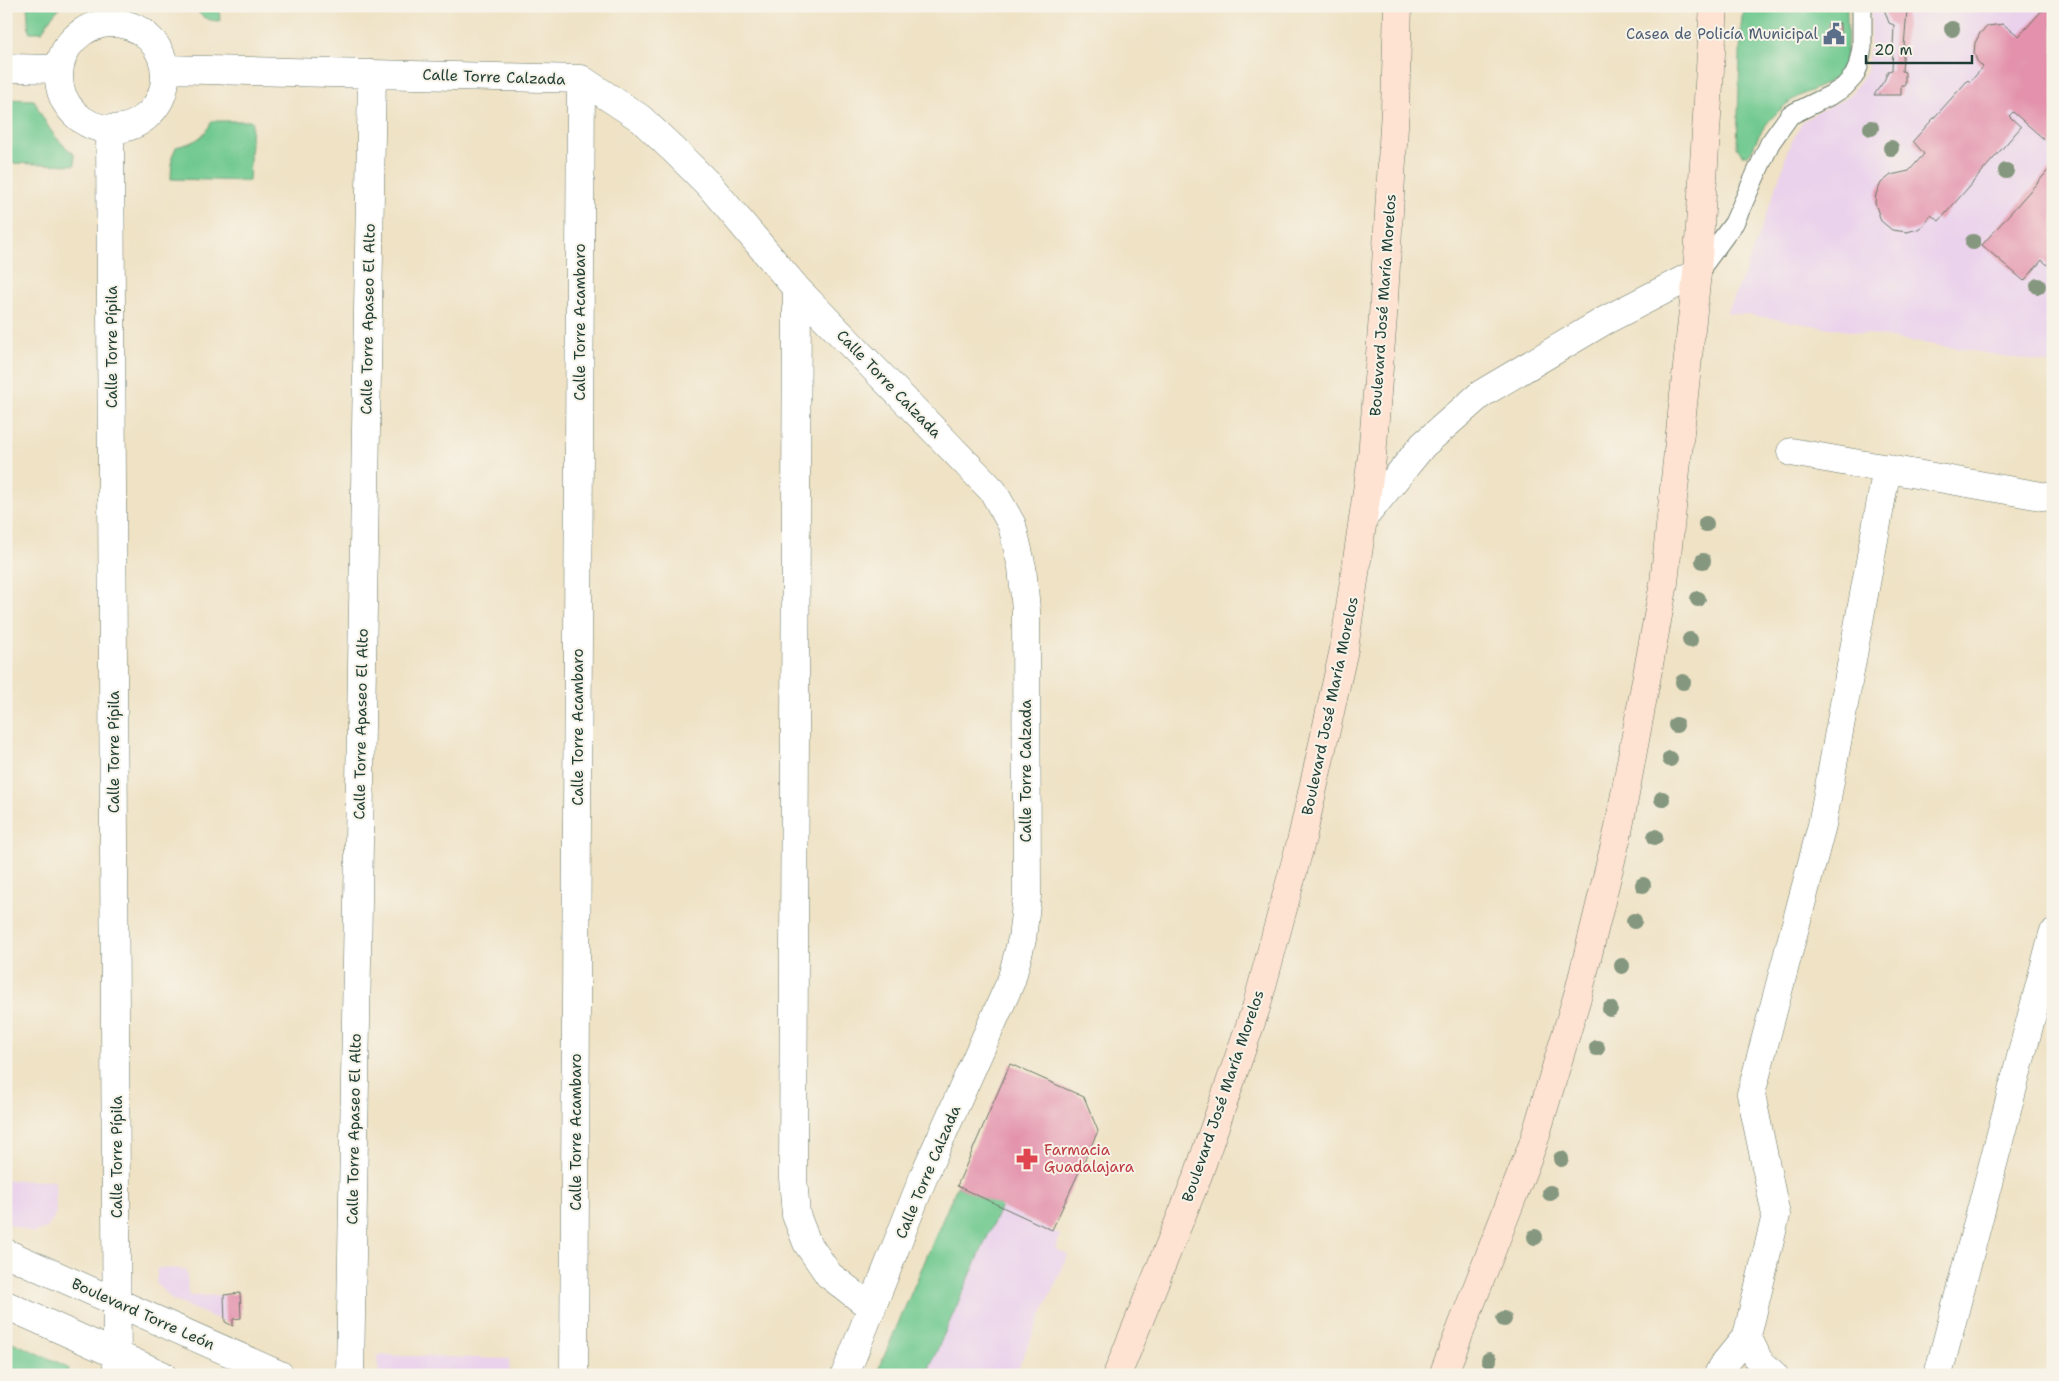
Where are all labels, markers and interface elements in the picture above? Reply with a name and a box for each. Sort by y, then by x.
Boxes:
public building icon: Casea de Policía Municipal [1821,21,1847,47]
place label: Casea de Policía Municipal [1626,24,1818,44]
scale bar [1866,32,1973,64]
text: 20 m [1874,40,1913,60]
street label: Calle Torre Calzada [422,65,567,90]
street label: Boulevard José María Morelos [1365,193,1401,417]
street label: Calle Torre Apaseo El Alto [356,223,380,415]
street label: Calle Torre Acambaro [570,243,590,401]
street label: Calle Torre Pípila [102,285,122,408]
street label: Calle Torre Calzada [832,326,946,443]
street label: Boulevard José María Morelos [1297,595,1363,817]
street label: Calle Torre Apaseo El Alto [349,628,373,820]
street label: Calle Torre Acambaro [568,648,588,806]
street label: Calle Torre Pípila [104,690,124,813]
street label: Calle Torre Calzada [1016,699,1036,843]
street label: Boulevard José María Morelos [1177,987,1269,1205]
street label: Calle Torre Apaseo El Alto [342,1033,366,1225]
street label: Calle Torre Acambaro [566,1053,586,1211]
street label: Calle Torre Pípila [107,1095,127,1218]
street label: Calle Torre Calzada [891,1102,965,1242]
place label: Farmacia Guadalajara [1044,1140,1135,1177]
pharmacy icon: Farmacia Guadalajara [1014,1146,1040,1172]
street label: Boulevard Torre León [68,1273,218,1355]

